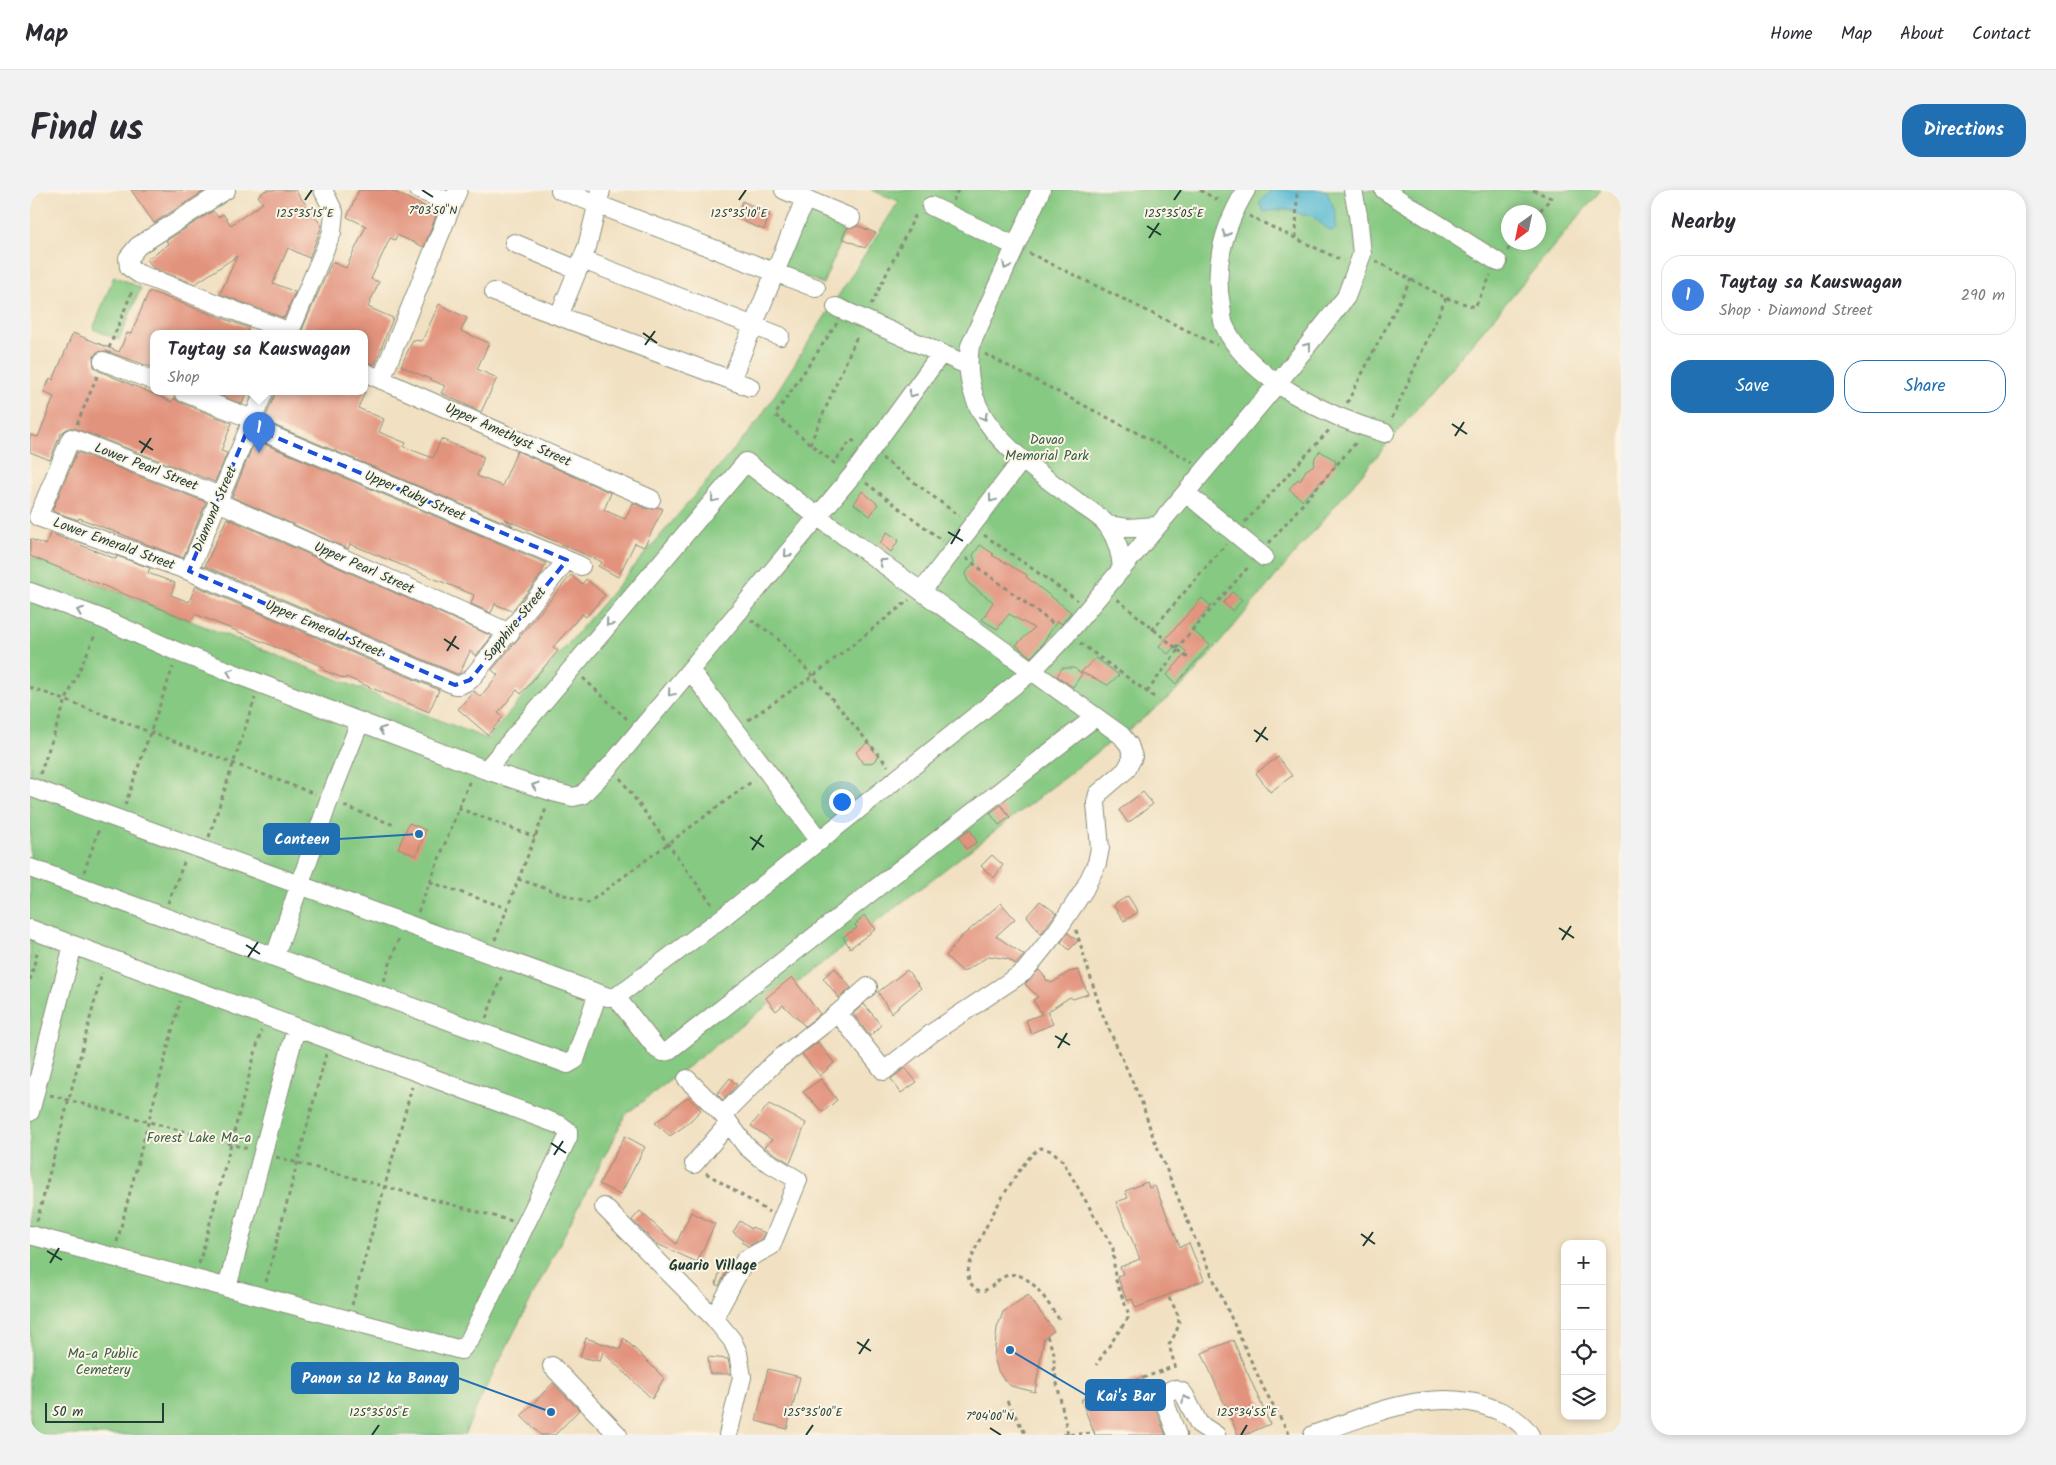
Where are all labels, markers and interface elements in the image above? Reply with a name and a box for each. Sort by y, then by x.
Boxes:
text: Map [25,15,68,54]
text: Home [1770,20,1813,49]
text: Map [1841,20,1872,49]
text: About [1900,20,1944,49]
text: Contact [1972,20,2031,49]
text: Find us [30,102,143,158]
button: Directions [1902,104,2026,157]
text: 7°03'50"N [409,201,457,220]
text: 125°35'15"E [276,204,335,223]
text: 125°35'10"E [710,204,768,223]
text: 125°35'05"E [1144,204,1205,223]
north arrow [1501,205,1546,250]
text: Nearby [1671,206,1736,239]
one-way arrow [1222,229,1232,238]
one-way arrow [1002,261,1012,270]
text: Taytay sa Kauswagan [1719,268,1902,298]
text: 1 [1686,283,1690,308]
text: 290 m [1961,283,2005,308]
text: Shop · Diamond Street [1719,298,1873,323]
popup [150,330,368,395]
text: Taytay sa Kauswagan [167,335,351,365]
one-way arrow [1302,343,1311,352]
button: Save [1671,360,1834,413]
button: Share [1844,360,2006,413]
text: Shop [167,365,199,390]
one-way arrow [909,388,918,398]
street label: Upper Amethyst Street [441,397,575,473]
pin: 1 [243,412,275,453]
one-way arrow [978,412,988,421]
park label: Davao Memorial Park [1005,429,1089,467]
street label: Lower Pearl Street [91,437,202,497]
street label: Diamond Street [187,462,243,556]
street label: Upper Ruby Street [361,465,470,528]
one-way arrow [712,493,720,502]
one-way arrow [989,493,998,503]
street label: Lower Emerald Street [50,512,179,576]
street label: Upper Pearl Street [310,536,418,600]
one-way arrow [783,549,792,558]
one-way arrow [878,559,888,568]
street label: Sapphire Street [478,582,552,666]
street label: Upper Emerald Street [261,594,387,664]
one-way arrow [76,607,85,617]
one-way arrow [606,617,615,626]
one-way arrow [227,668,235,678]
one-way arrow [668,687,677,696]
one-way arrow [378,726,387,736]
one-way arrow [531,781,540,791]
your location [829,789,855,815]
callout: Canteen [264,824,339,854]
text: Canteen [275,828,329,852]
park label: Forest Lake Ma-a [147,1127,251,1149]
map controls [1561,1240,1606,1420]
button: + [1561,1240,1606,1285]
district label: Guario Village [669,1254,758,1278]
button: − [1561,1285,1606,1330]
button: locate [1561,1330,1606,1375]
park label: Ma-a Public Cemetery [68,1343,138,1381]
callout: Panon sa 12 ka Banay [292,1363,458,1393]
text: Panon sa 12 ka Banay [302,1367,448,1391]
button: layers [1561,1375,1606,1420]
callout: Kai's Bar [1086,1380,1165,1410]
text: Kai's Bar [1096,1385,1156,1409]
one-way arrow [1182,1396,1192,1405]
scale bar [45,1400,164,1423]
text: 50 m [52,1401,83,1423]
text: 125°35'05"E [349,1403,410,1422]
text: 125°35'00"E [783,1403,844,1422]
text: 125°34'55"E [1217,1403,1278,1422]
text: 7°04'00"N [966,1407,1014,1426]

